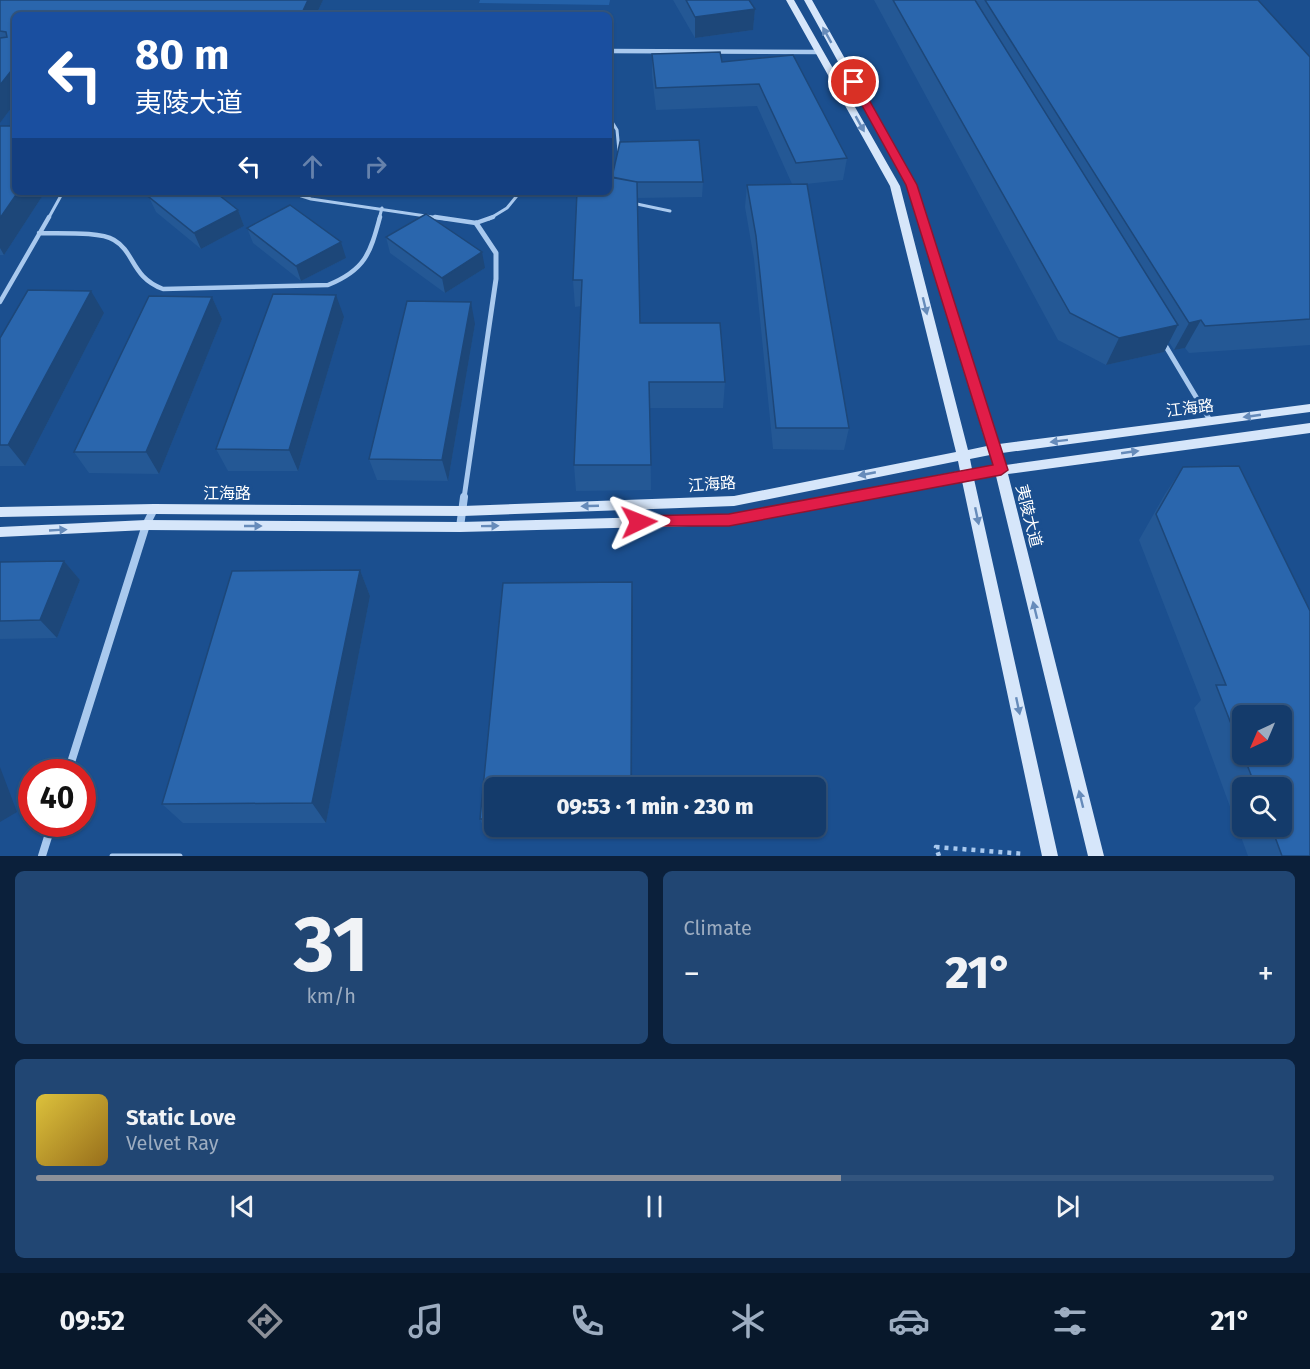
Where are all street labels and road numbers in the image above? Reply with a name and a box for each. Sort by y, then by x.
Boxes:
street label: 江海路 [1165,396,1215,420]
street label: 江海路 [687,473,737,495]
street label: 夷陵大道 [1012,483,1046,549]
street label: 江海路 [203,484,251,503]

